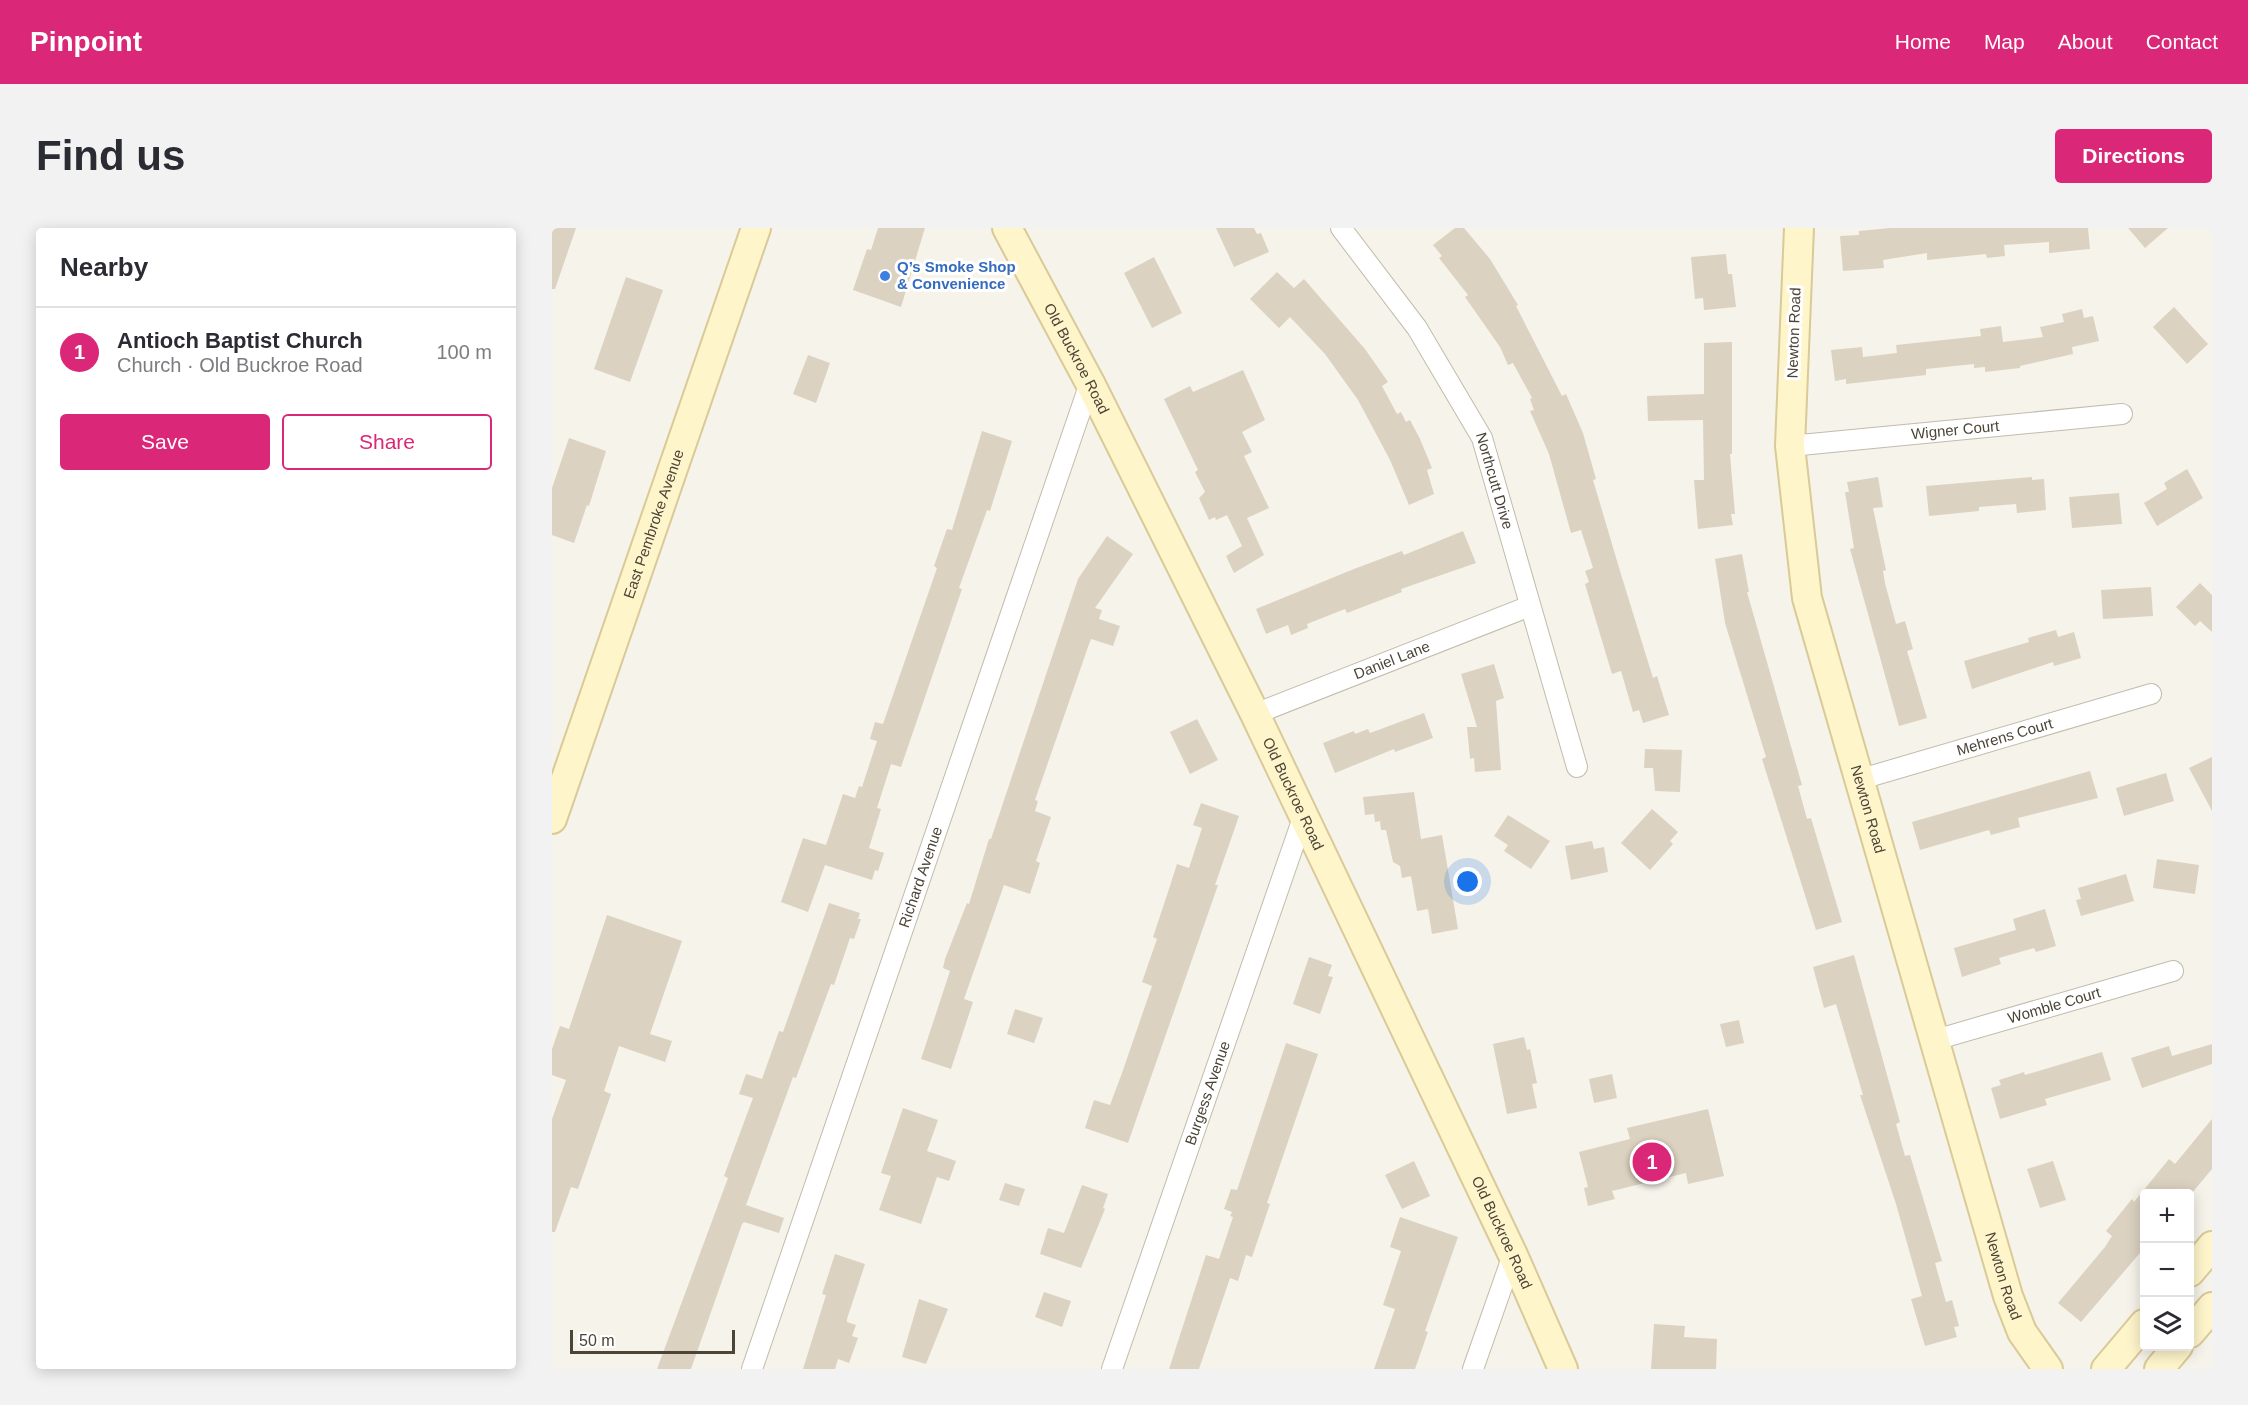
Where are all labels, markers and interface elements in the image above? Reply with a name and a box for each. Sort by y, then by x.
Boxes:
text: Pinpoint [30,26,142,57]
text: Home [1895,30,1951,53]
text: Map [1984,30,2025,53]
text: About [2058,30,2113,53]
text: Contact [2146,30,2218,53]
button: Directions [2055,129,2212,183]
text: Find us [36,132,185,179]
text: Nearby [60,252,148,282]
place label: Q’s Smoke Shop & Convenience [897,258,1016,292]
marker: Q’s Smoke Shop & Convenience [878,269,892,283]
street label: Newton Road [1783,287,1804,379]
street label: Old Buckroe Road [1041,300,1113,417]
text: Antioch Baptist Church [117,328,363,353]
text: 1 [74,341,85,363]
text: 100 m [436,341,492,363]
text: Church · Old Buckroe Road [117,354,363,376]
button: Save [60,414,270,470]
button: Share [282,414,492,470]
street label: Wigner Court [1910,417,2001,442]
street label: Northcutt Drive [1473,430,1517,531]
street label: East Pembroke Avenue [620,447,687,601]
street label: Daniel Lane [1351,637,1432,682]
street label: Mehrens Court [1955,714,2055,759]
street label: Old Buckroe Road [1259,735,1328,853]
street label: Newton Road [1848,763,1889,855]
street label: Richard Avenue [895,824,945,930]
your location [1453,867,1482,896]
street label: Womble Court [2006,983,2103,1026]
street label: Burgess Avenue [1181,1039,1233,1147]
pin: 1 [1632,1140,1672,1184]
street label: Old Buckroe Road [1469,1173,1536,1291]
map controls [2140,1189,2194,1351]
button: + [2140,1189,2194,1243]
street label: Newton Road [1982,1230,2025,1322]
button: − [2140,1243,2194,1297]
button: layers [2140,1297,2194,1351]
scale bar [570,1327,735,1354]
text: 50 m [579,1332,615,1349]

